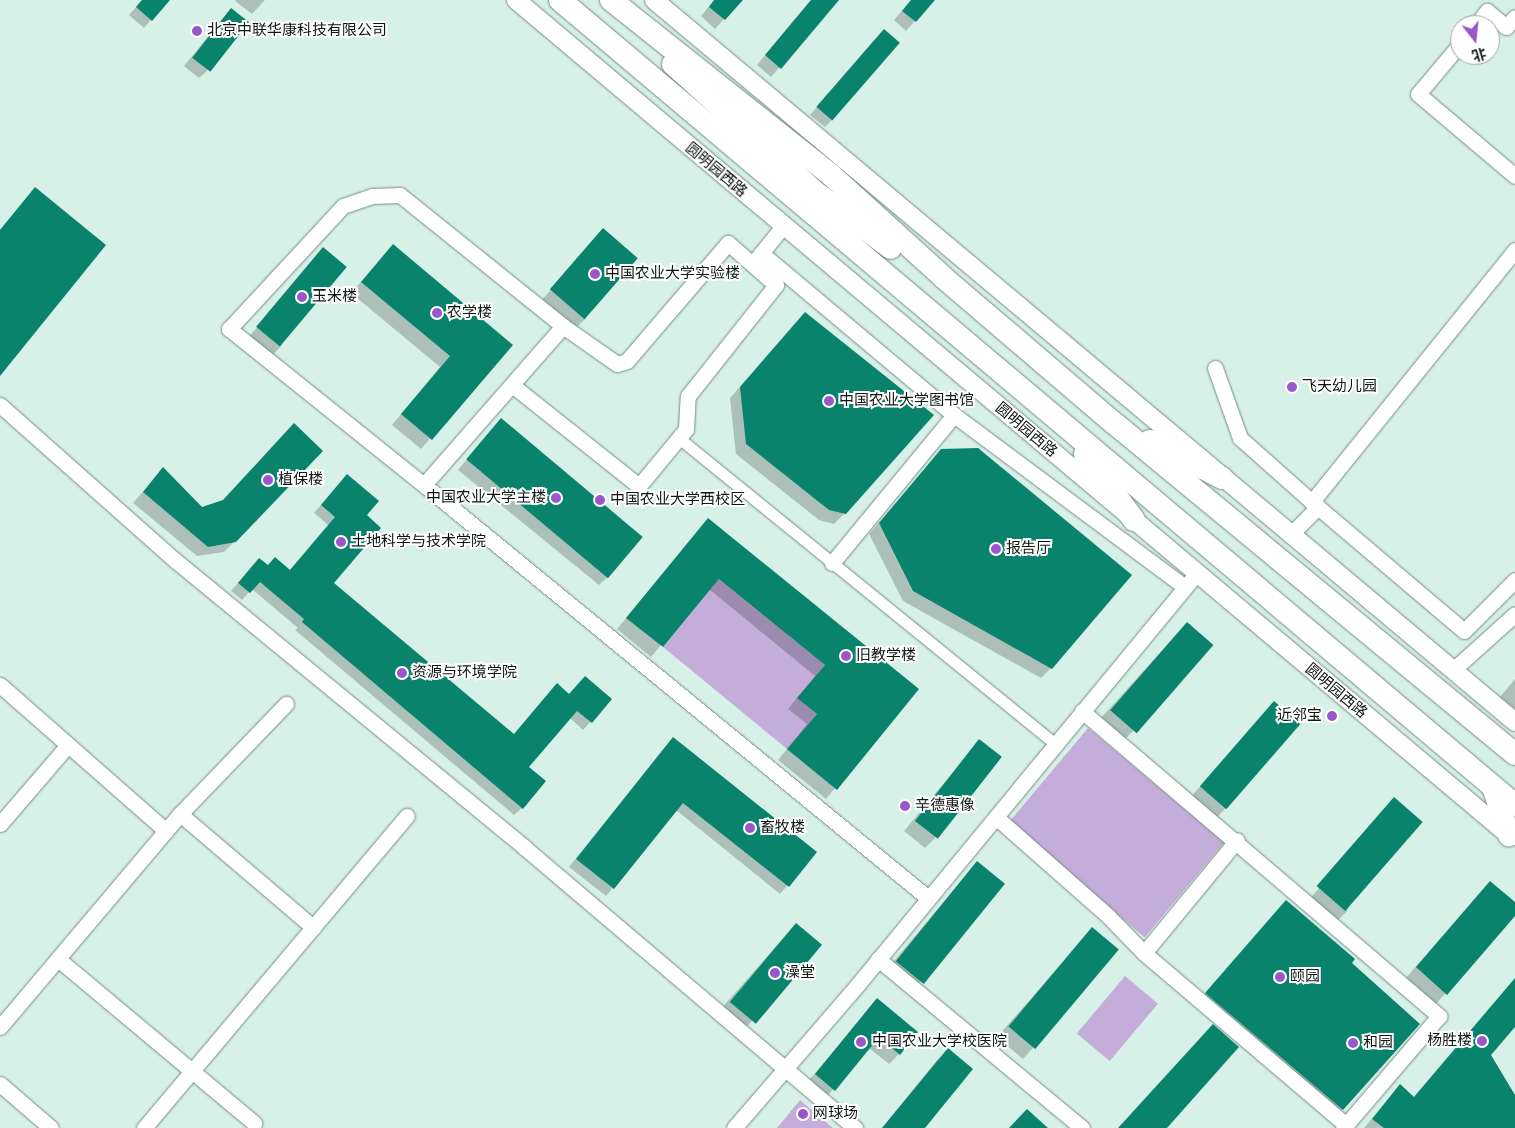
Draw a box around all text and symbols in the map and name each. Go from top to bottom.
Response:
north arrow [1450,15,1500,65]
place label: 北京中联华康科技有限公司 [207,22,387,40]
marker: 北京中联华康科技有限公司 [191,25,203,37]
text: 北 [1470,44,1488,64]
street label: 圆明园西路 [681,139,751,201]
place label: 中国农业大学实验楼 [605,265,740,283]
marker: 中国农业大学实验楼 [589,268,601,280]
place label: 玉米楼 [312,288,357,306]
marker: 玉米楼 [296,291,308,303]
place label: 农学楼 [447,304,492,322]
marker: 农学楼 [431,307,443,319]
place label: 飞天幼儿园 [1302,378,1377,396]
marker: 飞天幼儿园 [1286,381,1298,393]
place label: 中国农业大学图书馆 [839,392,974,410]
marker: 中国农业大学图书馆 [823,395,835,407]
street label: 圆明园西路 [991,399,1061,461]
place label: 植保楼 [278,471,323,489]
marker: 植保楼 [262,474,274,486]
place label: 中国农业大学主楼 [426,489,546,507]
place label: 中国农业大学西校区 [610,491,745,509]
marker: 中国农业大学主楼 [550,492,562,504]
marker: 中国农业大学西校区 [594,494,606,506]
place label: 土地科学与技术学院 [351,533,486,551]
marker: 土地科学与技术学院 [335,536,347,548]
place label: 报告厅 [1006,540,1051,558]
marker: 报告厅 [990,543,1002,555]
place label: 旧教学楼 [856,647,916,665]
marker: 旧教学楼 [840,650,852,662]
street label: 圆明园西路 [1301,660,1371,722]
place label: 资源与环境学院 [412,664,517,682]
marker: 资源与环境学院 [396,667,408,679]
place label: 近邻宝 [1277,707,1322,725]
marker: 近邻宝 [1326,710,1338,722]
place label: 辛德惠像 [915,797,975,815]
marker: 辛德惠像 [899,800,911,812]
place label: 畜牧楼 [760,819,805,837]
marker: 畜牧楼 [744,822,756,834]
place label: 澡堂 [785,964,815,982]
marker: 澡堂 [769,967,781,979]
place label: 颐园 [1290,968,1320,986]
marker: 颐园 [1274,971,1286,983]
place label: 杨胜楼 [1427,1032,1472,1050]
place label: 中国农业大学校医院 [872,1033,1007,1051]
place label: 和园 [1363,1034,1393,1052]
marker: 中国农业大学校医院 [854,1035,868,1049]
marker: 杨胜楼 [1476,1035,1488,1047]
marker: 和园 [1347,1037,1359,1049]
place label: 网球场 [813,1105,858,1123]
marker: 网球场 [797,1108,809,1120]

